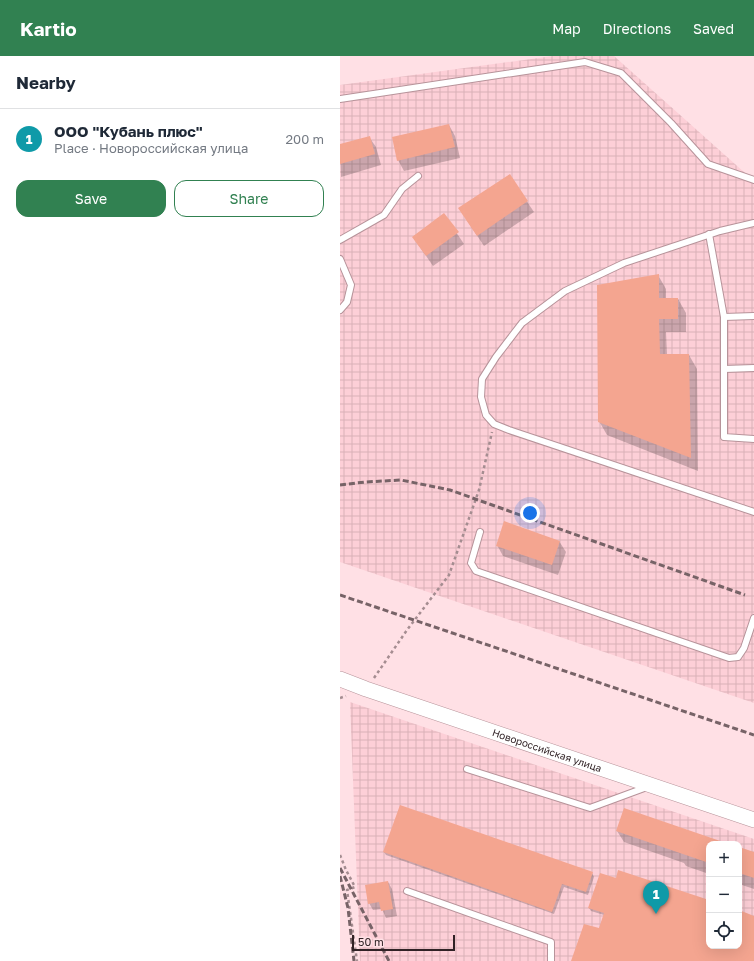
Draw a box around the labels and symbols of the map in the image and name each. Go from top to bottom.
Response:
your location [520,503,540,523]
street label: Новороссийская улица [491,726,603,774]
pin: 1 [643,881,669,914]
scale bar [352,933,455,952]

